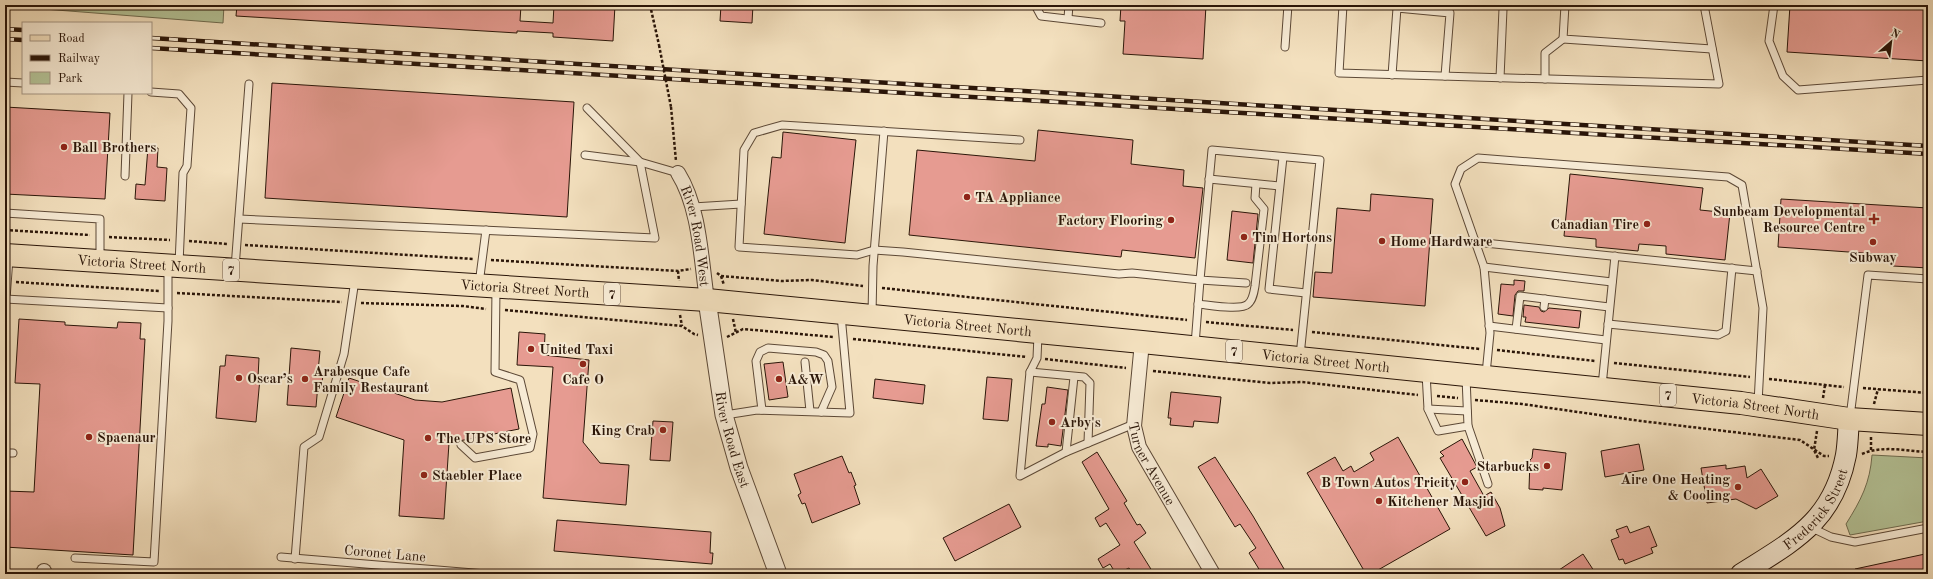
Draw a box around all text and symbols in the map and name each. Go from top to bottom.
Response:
legend [22,22,152,94]
north arrow [1871,22,1911,62]
text: N [1889,28,1902,42]
text: Road [58,33,85,45]
text: Railway [58,53,101,65]
text: Park [58,73,83,85]
place label: Ball Brothers [72,141,156,155]
marker: Ball Brothers [59,142,69,152]
street label: River Road West [678,184,711,287]
place label: TA Appliance [975,191,1061,205]
marker: TA Appliance [962,192,972,202]
place label: Sunbeam Developmental Resource Centre [1713,205,1865,235]
marker: Sunbeam Developmental Resource Centre [1868,213,1880,225]
place label: Factory Flooring [1057,214,1163,228]
marker: Factory Flooring [1166,215,1176,225]
place label: Canadian Tire [1550,218,1639,232]
marker: Canadian Tire [1642,219,1652,229]
place label: Tim Hortons [1252,231,1332,245]
marker: Tim Hortons [1239,232,1249,242]
place label: Home Hardware [1390,235,1493,249]
marker: Home Hardware [1377,236,1387,246]
marker: Subway [1868,237,1878,247]
place label: Subway [1849,251,1897,265]
street label: Victoria Street North [77,254,207,276]
road number: 7 [223,259,239,281]
street label: Victoria Street North [460,278,590,300]
road number: 7 [604,283,620,305]
street label: Victoria Street North [902,313,1033,339]
road number: 7 [1226,340,1242,362]
place label: United Taxi [539,343,613,357]
marker: United Taxi [526,344,536,354]
street label: Victoria Street North [1260,348,1391,375]
marker: Cafe O [578,359,588,369]
place label: Arabesque Cafe Family Restaurant [313,365,429,395]
place label: Oscar’s [247,372,293,386]
marker: Oscar’s [234,373,244,383]
place label: Cafe O [562,373,604,387]
place label: A&W [787,373,824,387]
marker: Arabesque Cafe Family Restaurant [300,374,310,384]
marker: A&W [774,374,784,384]
road number: 7 [1660,384,1676,406]
street label: River Road East [713,390,752,490]
street label: Victoria Street North [1690,392,1821,423]
place label: Arby's [1060,416,1101,430]
marker: Arby's [1047,417,1057,427]
street label: Turner Avenue [1125,421,1177,508]
place label: King Crab [591,424,655,438]
marker: King Crab [658,425,668,435]
place label: Spaenaur [97,431,156,445]
marker: Spaenaur [84,432,94,442]
place label: The UPS Store [436,432,531,446]
marker: The UPS Store [423,433,433,443]
place label: Starbucks [1477,460,1539,474]
marker: Starbucks [1542,461,1552,471]
street label: Frederick Street [1781,467,1850,553]
place label: Staebler Place [432,469,522,483]
marker: Staebler Place [419,470,429,480]
place label: Aire One Heating & Cooling [1620,473,1730,503]
place label: B Town Autos Tricity [1321,476,1457,490]
marker: B Town Autos Tricity [1460,477,1470,487]
marker: Aire One Heating & Cooling [1733,482,1743,492]
place label: Kitchener Masjid [1387,495,1495,509]
marker: Kitchener Masjid [1374,496,1384,506]
street label: Coronet Lane [343,543,426,565]

